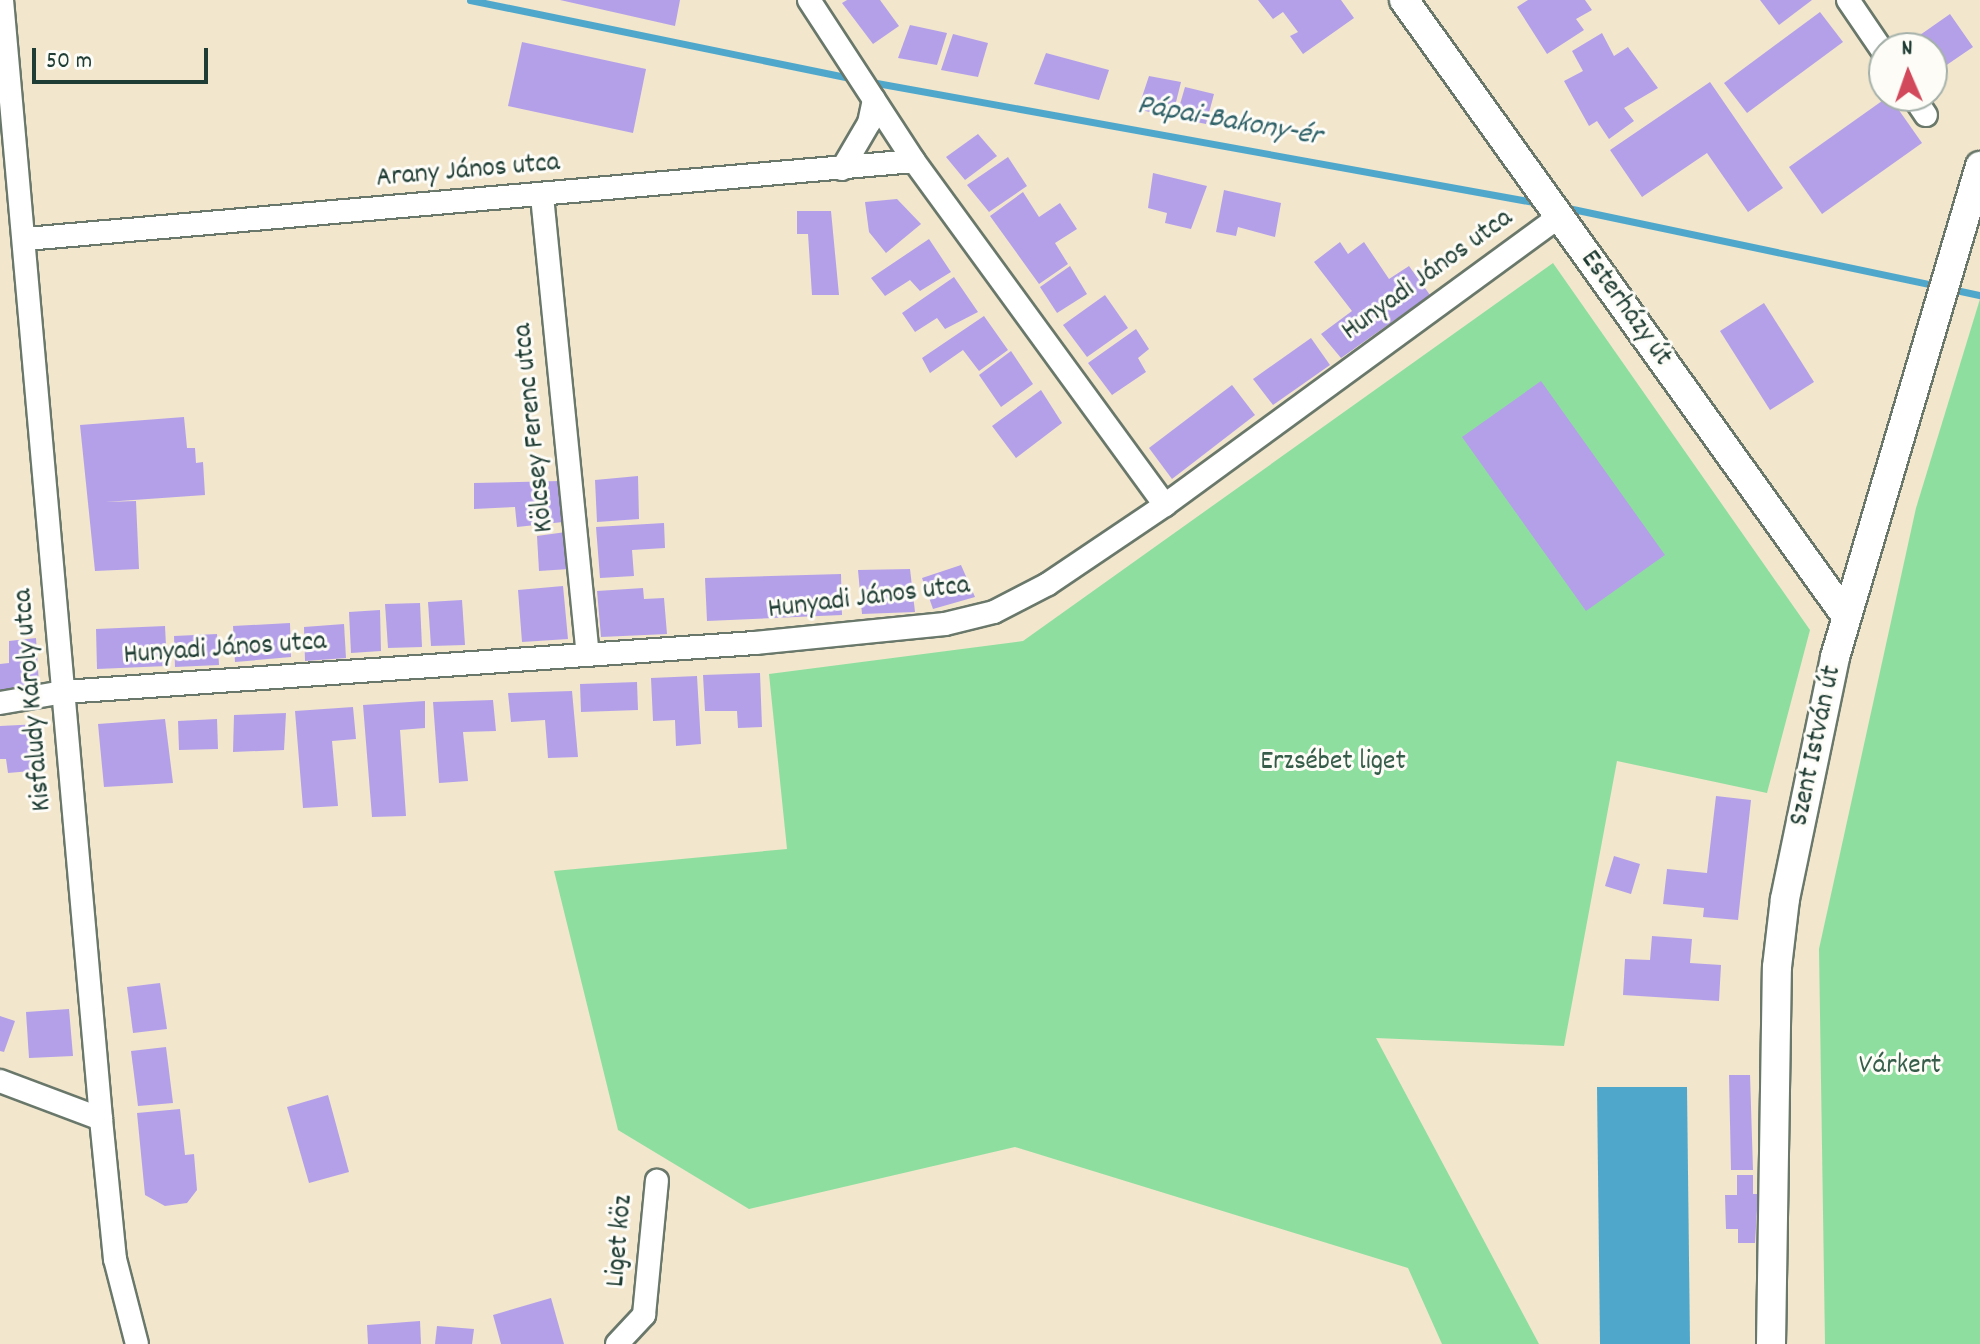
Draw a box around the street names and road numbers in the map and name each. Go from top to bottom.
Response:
street label: Arany János utca [375,147,561,197]
street label: Hunyadi János utca [1336,203,1520,349]
street label: Esterházy út [1572,244,1678,374]
street label: Kölcsey Ferenc utca [507,322,563,534]
street label: Hunyadi János utca [766,570,972,628]
street label: Kisfaludy Károly utca [8,587,60,813]
street label: Hunyadi János utca [123,626,327,674]
street label: Szent István út [1784,663,1850,829]
street label: Liget köz [600,1193,642,1289]

